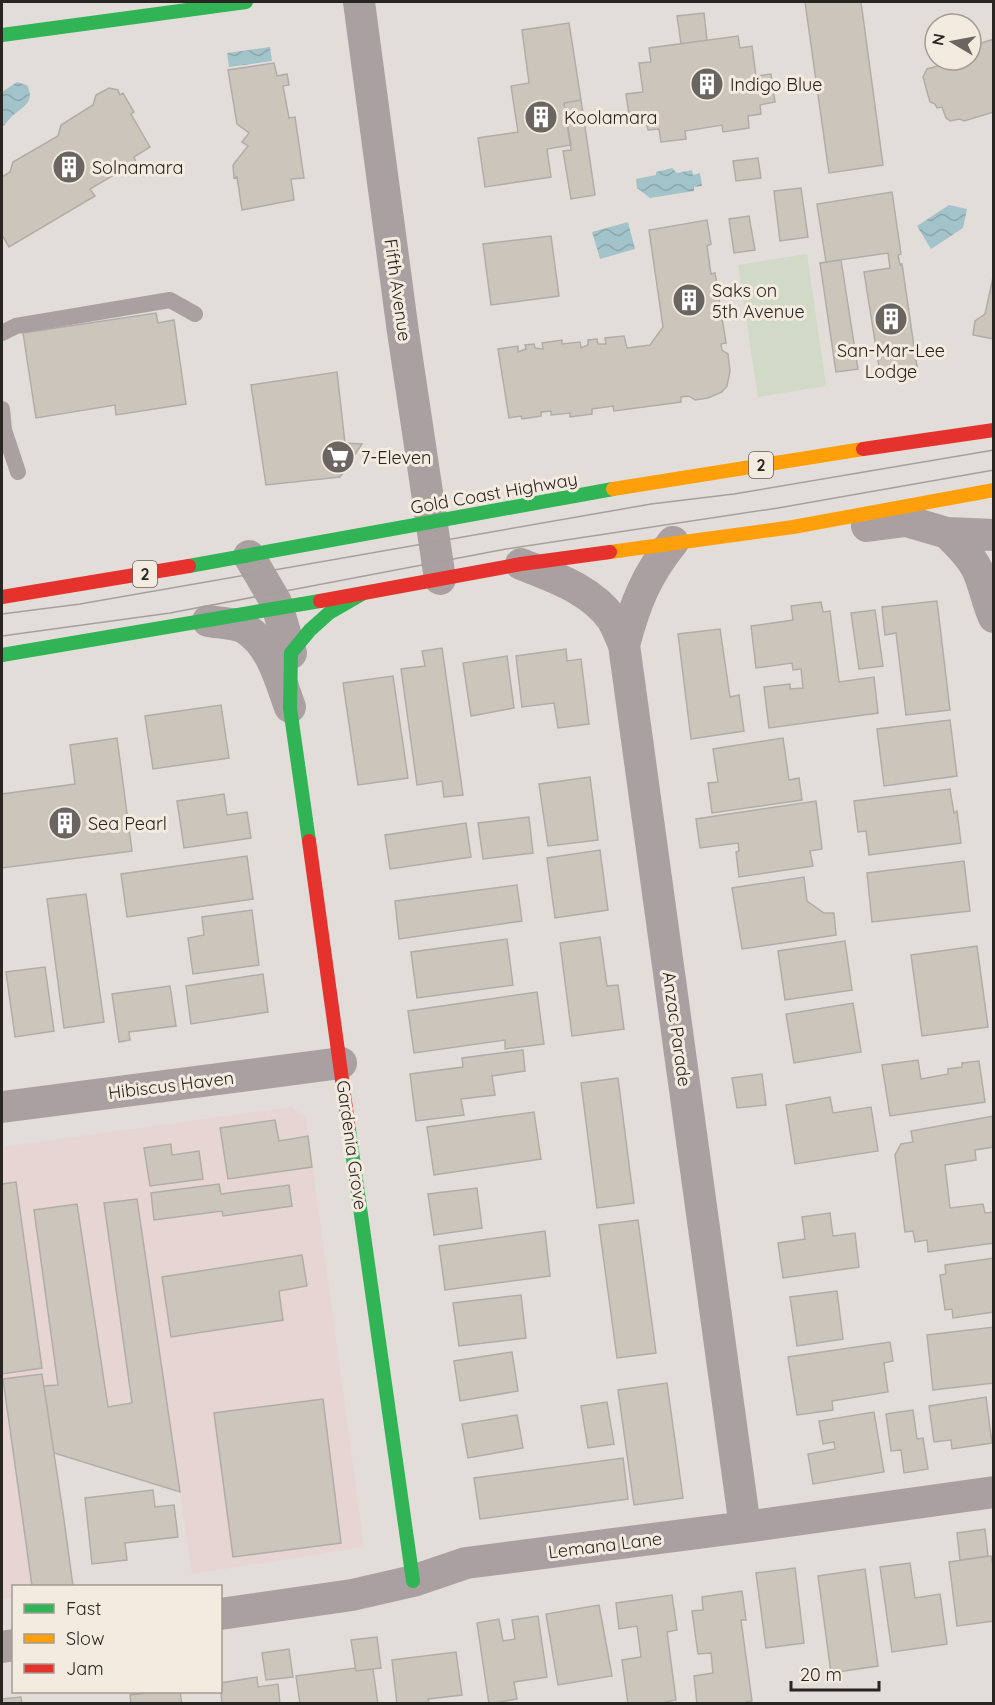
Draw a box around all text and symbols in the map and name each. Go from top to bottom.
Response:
north arrow [923,12,983,72]
text: N [927,32,949,47]
building icon: Indigo Blue [689,66,725,102]
place label: Indigo Blue [730,73,822,96]
building icon: Koolamara [523,99,559,135]
place label: Koolamara [564,106,658,129]
building icon: Solnamara [51,149,87,185]
place label: Solnamara [92,156,183,179]
street label: Fifth Avenue [379,237,417,343]
place label: Saks on 5th Avenue [712,279,805,323]
building icon: Saks on 5th Avenue [671,282,707,318]
building icon: San-Mar-Lee Lodge [873,301,909,337]
place label: San-Mar-Lee Lodge [837,339,945,383]
supermarket icon: 7-Eleven [320,439,356,475]
place label: 7-Eleven [361,446,432,469]
road number: 2 [749,452,773,478]
street label: Gold Coast Highway [409,467,579,519]
road number: 2 [133,561,157,587]
building icon: Sea Pearl [47,805,83,841]
place label: Sea Pearl [88,812,167,835]
street label: Anzac Parade [658,970,696,1088]
street label: Hibiscus Haven [107,1066,235,1104]
street label: Gardenia Grove [332,1079,372,1211]
street label: Lemana Lane [547,1527,663,1563]
legend [12,1585,222,1693]
text: Fast [66,1597,101,1620]
text: Slow [66,1627,104,1650]
scale bar [791,1654,880,1692]
text: Jam [66,1657,104,1680]
text: 20 m [800,1663,842,1686]

